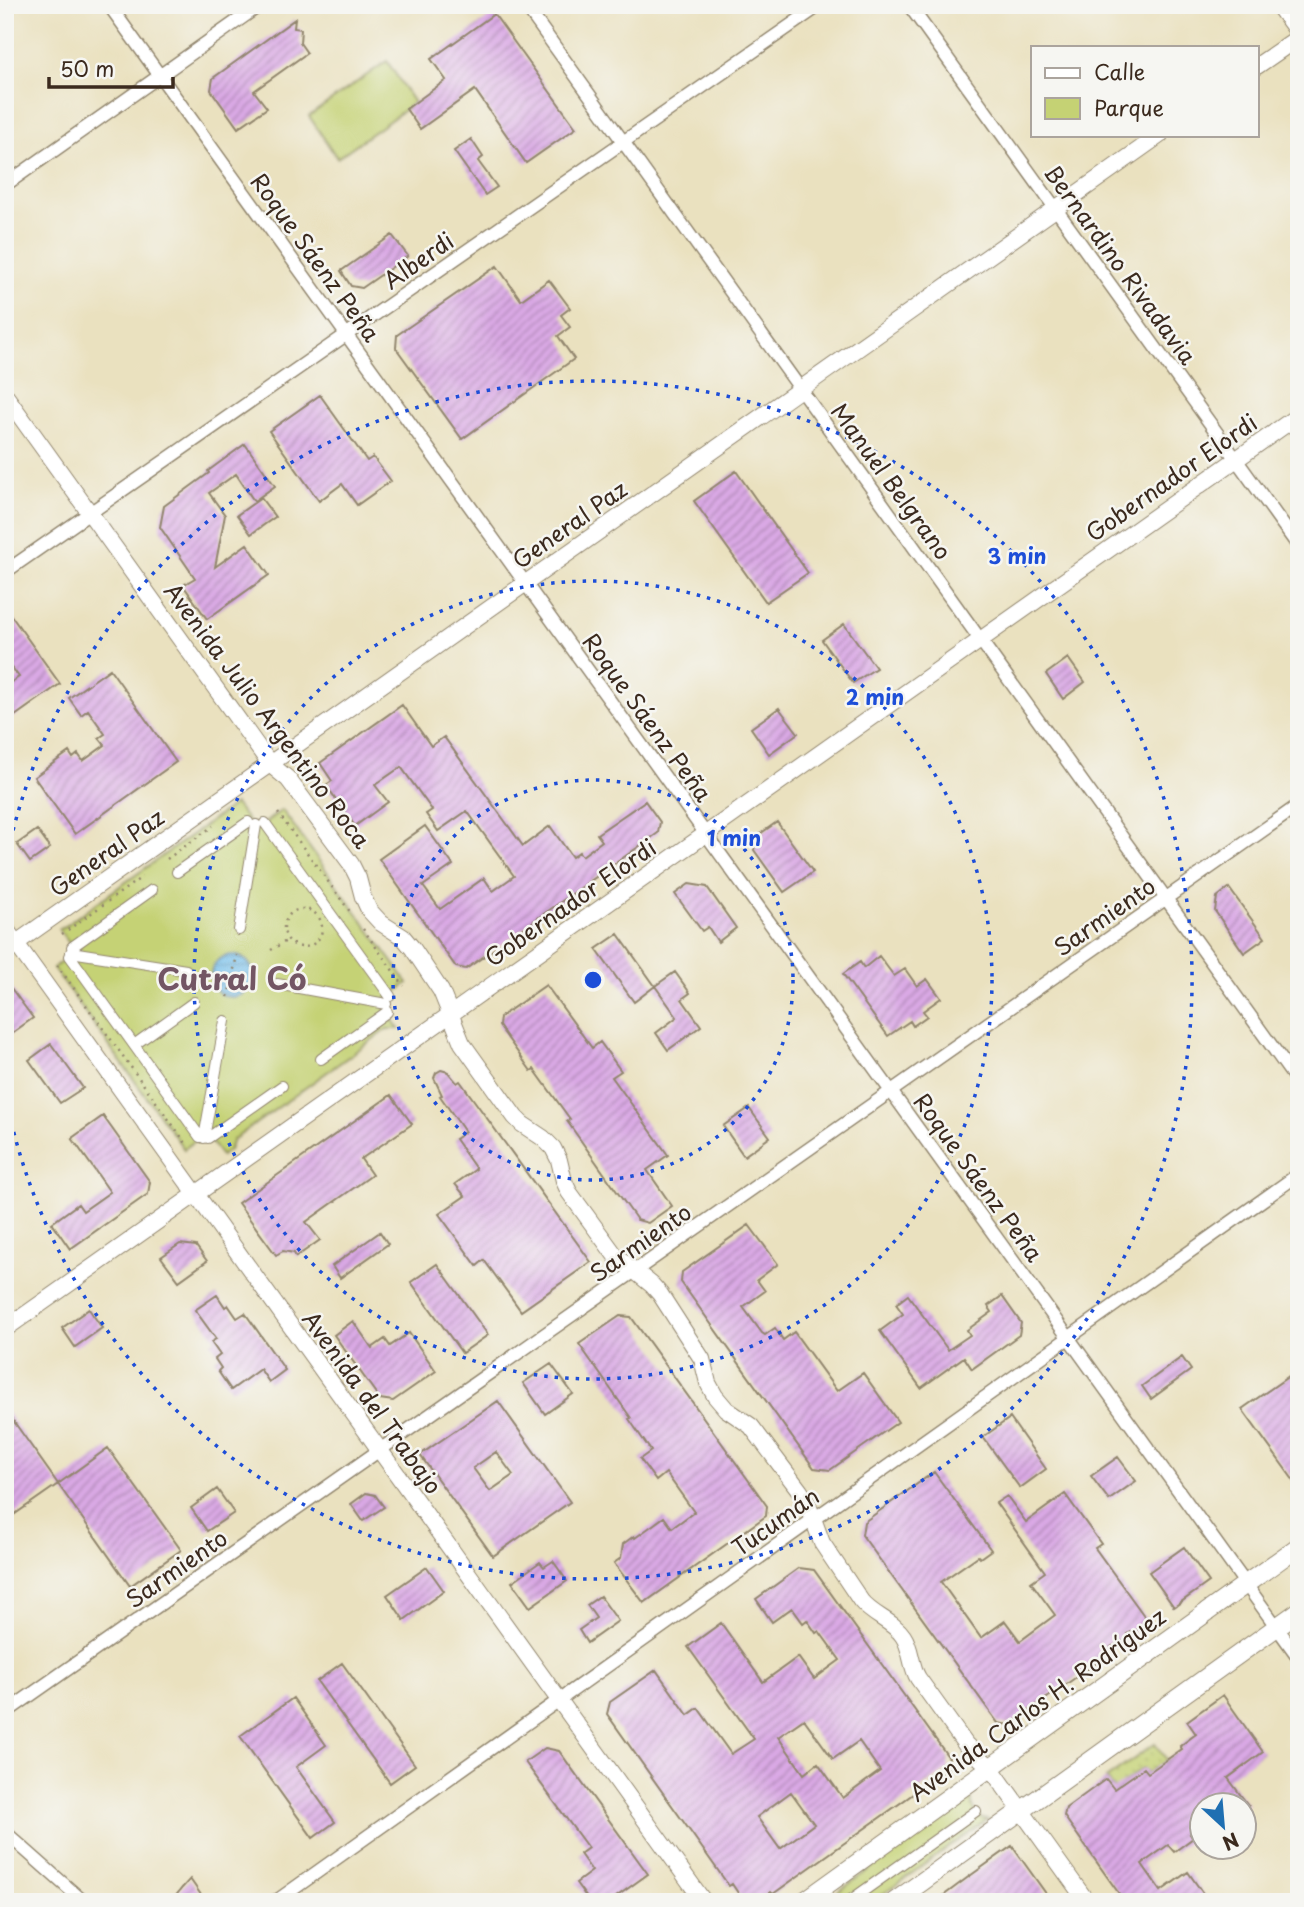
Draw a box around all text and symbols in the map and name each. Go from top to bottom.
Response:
scale bar [49,46,173,90]
legend [1031,46,1258,136]
text: 50 m [60,52,114,84]
text: Calle [1094,55,1145,87]
text: Parque [1094,91,1164,123]
street label: Bernardino Rivadavia [1036,157,1206,372]
street label: Roque Sáenz Peña [243,165,390,349]
street label: Alberdi [375,223,461,297]
street label: Manuel Belgrano [823,395,961,567]
street label: Gobernador Elordi [1078,405,1264,549]
street label: General Paz [504,471,634,577]
text: 3 min [987,539,1047,571]
street label: Avenida Julio Argentino Roca [156,575,380,855]
street label: Roque Sáenz Peña [575,625,722,809]
text: 2 min [846,680,904,712]
street label: General Paz [41,799,171,905]
text: 1 min [707,821,761,853]
street label: Gobernador Elordi [477,830,663,974]
street label: Sarmiento [1046,868,1162,964]
district label: Cutral Có [157,955,307,1000]
centre of rings [581,968,605,992]
street label: Roque Sáenz Peña [906,1085,1053,1269]
street label: Sarmiento [582,1194,698,1290]
street label: Avenida del Trabajo [295,1303,451,1501]
street label: Tucumán [724,1478,826,1564]
street label: Sarmiento [118,1520,234,1616]
street label: Avenida Carlos H. Rodríguez [901,1599,1173,1809]
north arrow [1188,1792,1258,1862]
text: N [1218,1826,1244,1858]

